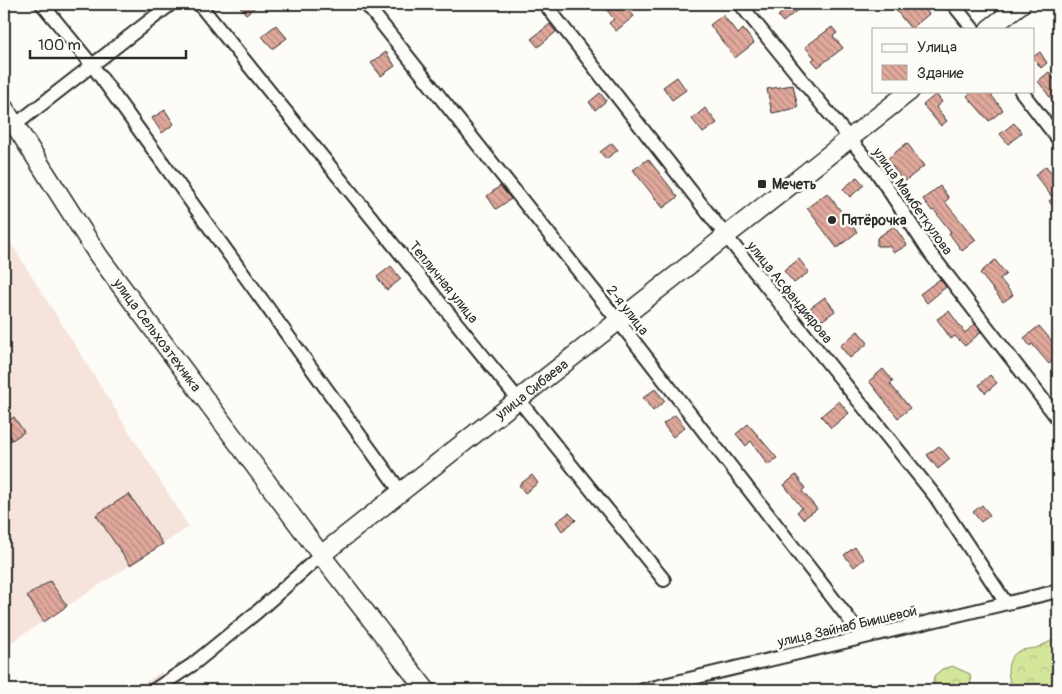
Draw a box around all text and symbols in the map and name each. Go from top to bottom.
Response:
scale bar [30,28,186,60]
legend [872,28,1034,92]
text: 100 m [38,36,81,55]
text: Улица [917,38,957,57]
text: Здание [917,64,964,83]
street label: улица Мамбеткулова [869,144,956,258]
place label: Мечеть [772,176,816,193]
marker: Мечеть [756,178,768,190]
place label: Пятёрочка [842,212,907,229]
marker: Пятёрочка [826,214,838,226]
street label: улица Асфандиярова [743,237,836,347]
street label: Тепличная улица [405,238,482,327]
street label: улица Сельхозтехника [109,275,205,395]
street label: 2-я улица [603,282,652,339]
street label: улица Сибаева [491,356,572,424]
street label: улица Зайнаб Биишевой [775,602,918,651]

